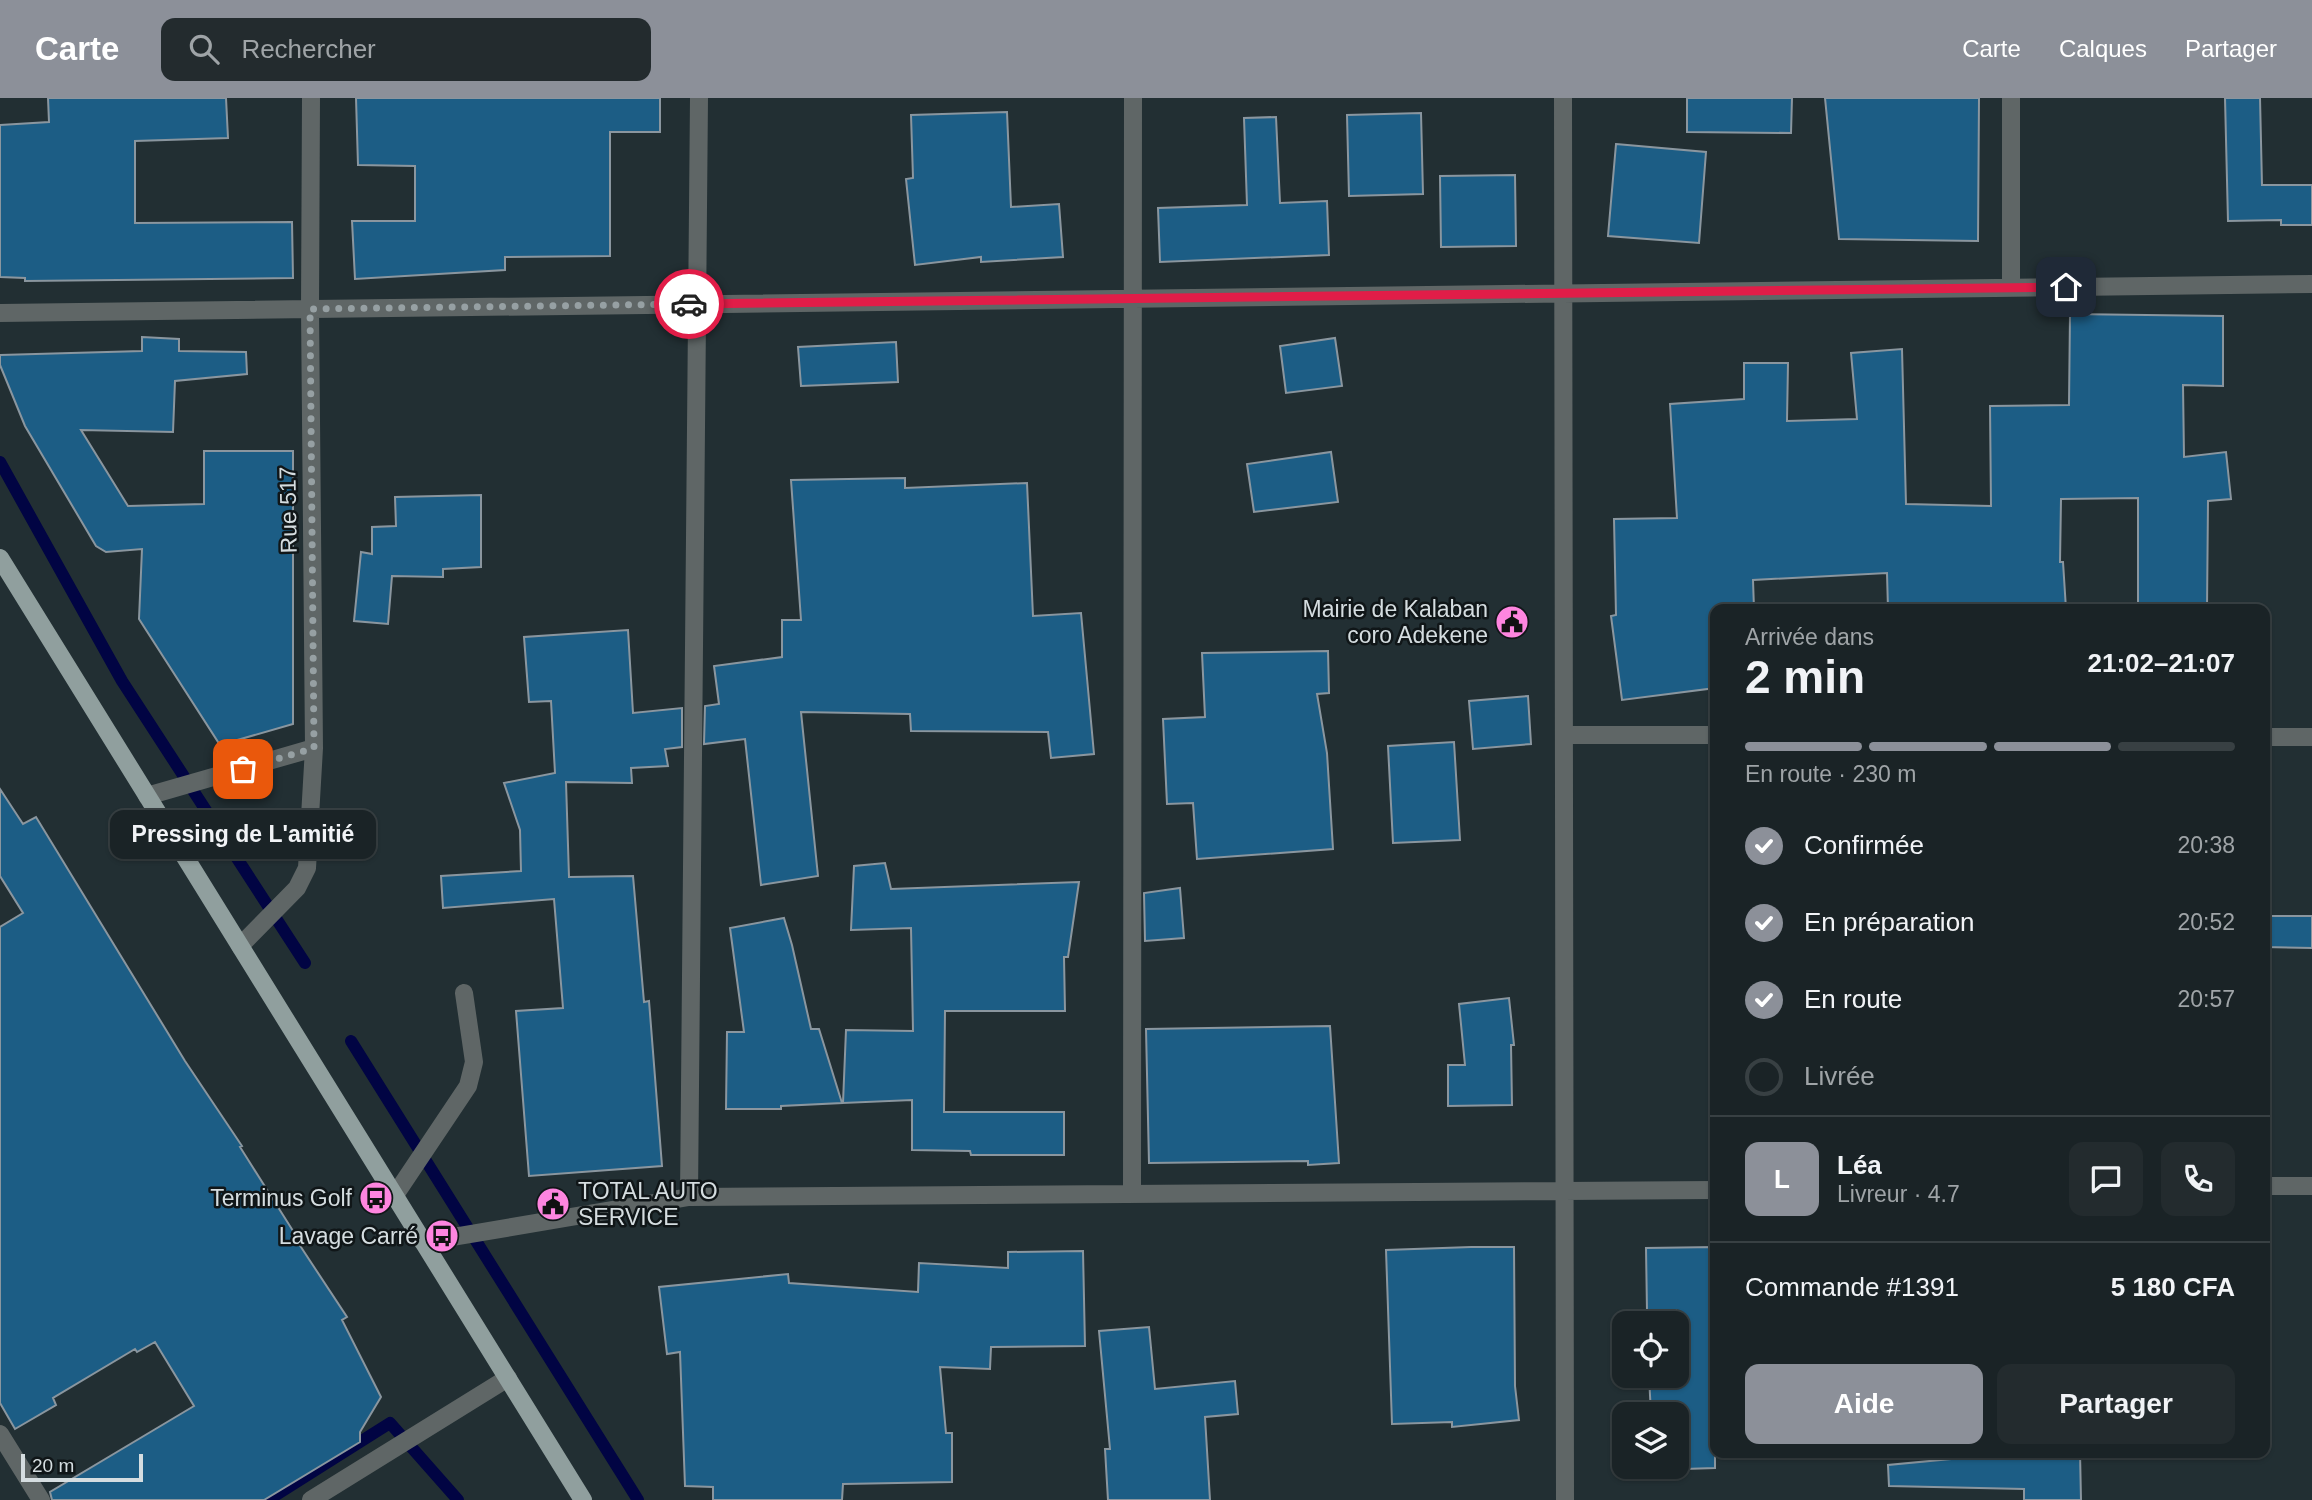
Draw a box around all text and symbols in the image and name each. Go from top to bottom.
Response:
search box [161,18,651,81]
text: Carte [35,30,119,67]
icon: search [185,30,223,68]
text: Rechercher [241,34,376,64]
text: Carte [1962,35,2021,62]
text: Calques [2059,35,2147,62]
text: Partager [2185,35,2277,62]
pin [2036,257,2096,317]
icon: home [2047,268,2085,306]
courier [654,269,724,339]
icon: car [670,285,708,323]
street label: Rue 517 [274,466,302,554]
place label: Mairie de Kalaban coro Adekene [1303,596,1488,648]
public building icon: Mairie de Kalaban coro Adekene [1493,603,1531,641]
text: Arrivée dans [1745,624,1874,650]
text: 21:02–21:07 [2088,648,2235,678]
text: 2 min [1745,651,1865,703]
pin [213,739,273,799]
icon: bag [224,750,262,788]
text: En route · 230 m [1745,761,1916,787]
callout: Pressing de L'amitié [110,811,376,860]
text: Pressing de L'amitié [132,821,354,847]
icon: check [1745,827,1783,865]
text: Confirmée [1804,830,1924,860]
text: 20:38 [2177,832,2235,858]
icon: check [1745,904,1783,942]
text: En préparation [1804,907,1975,937]
text: 20:52 [2177,909,2235,935]
icon: check [1745,981,1783,1019]
text: En route [1804,984,1902,1014]
text: 20:57 [2177,986,2235,1012]
text: Livrée [1804,1061,1875,1091]
button: chat [2069,1142,2143,1216]
button: phone [2161,1142,2235,1216]
text: Léa [1837,1150,1882,1180]
text: L [1774,1164,1790,1194]
place label: TOTAL AUTO SERVICE [578,1178,718,1230]
bus stop icon: Terminus Golf [357,1179,395,1217]
text: Livreur · 4.7 [1837,1181,1960,1207]
place label: Terminus Golf [210,1185,353,1211]
public building icon: TOTAL AUTO SERVICE [534,1185,572,1223]
bus stop icon: Lavage Carré [423,1217,461,1255]
place label: Lavage Carré [279,1223,418,1249]
text: Commande #1391 [1745,1272,1959,1302]
text: 5 180 CFA [2111,1272,2235,1302]
map controls [1612,1311,1689,1479]
button: locate [1612,1311,1689,1388]
button: Aide [1745,1364,1983,1444]
button: Partager [1997,1364,2235,1444]
button: layers [1612,1402,1689,1479]
scale bar [21,1451,144,1483]
text: 20 m [32,1455,74,1476]

